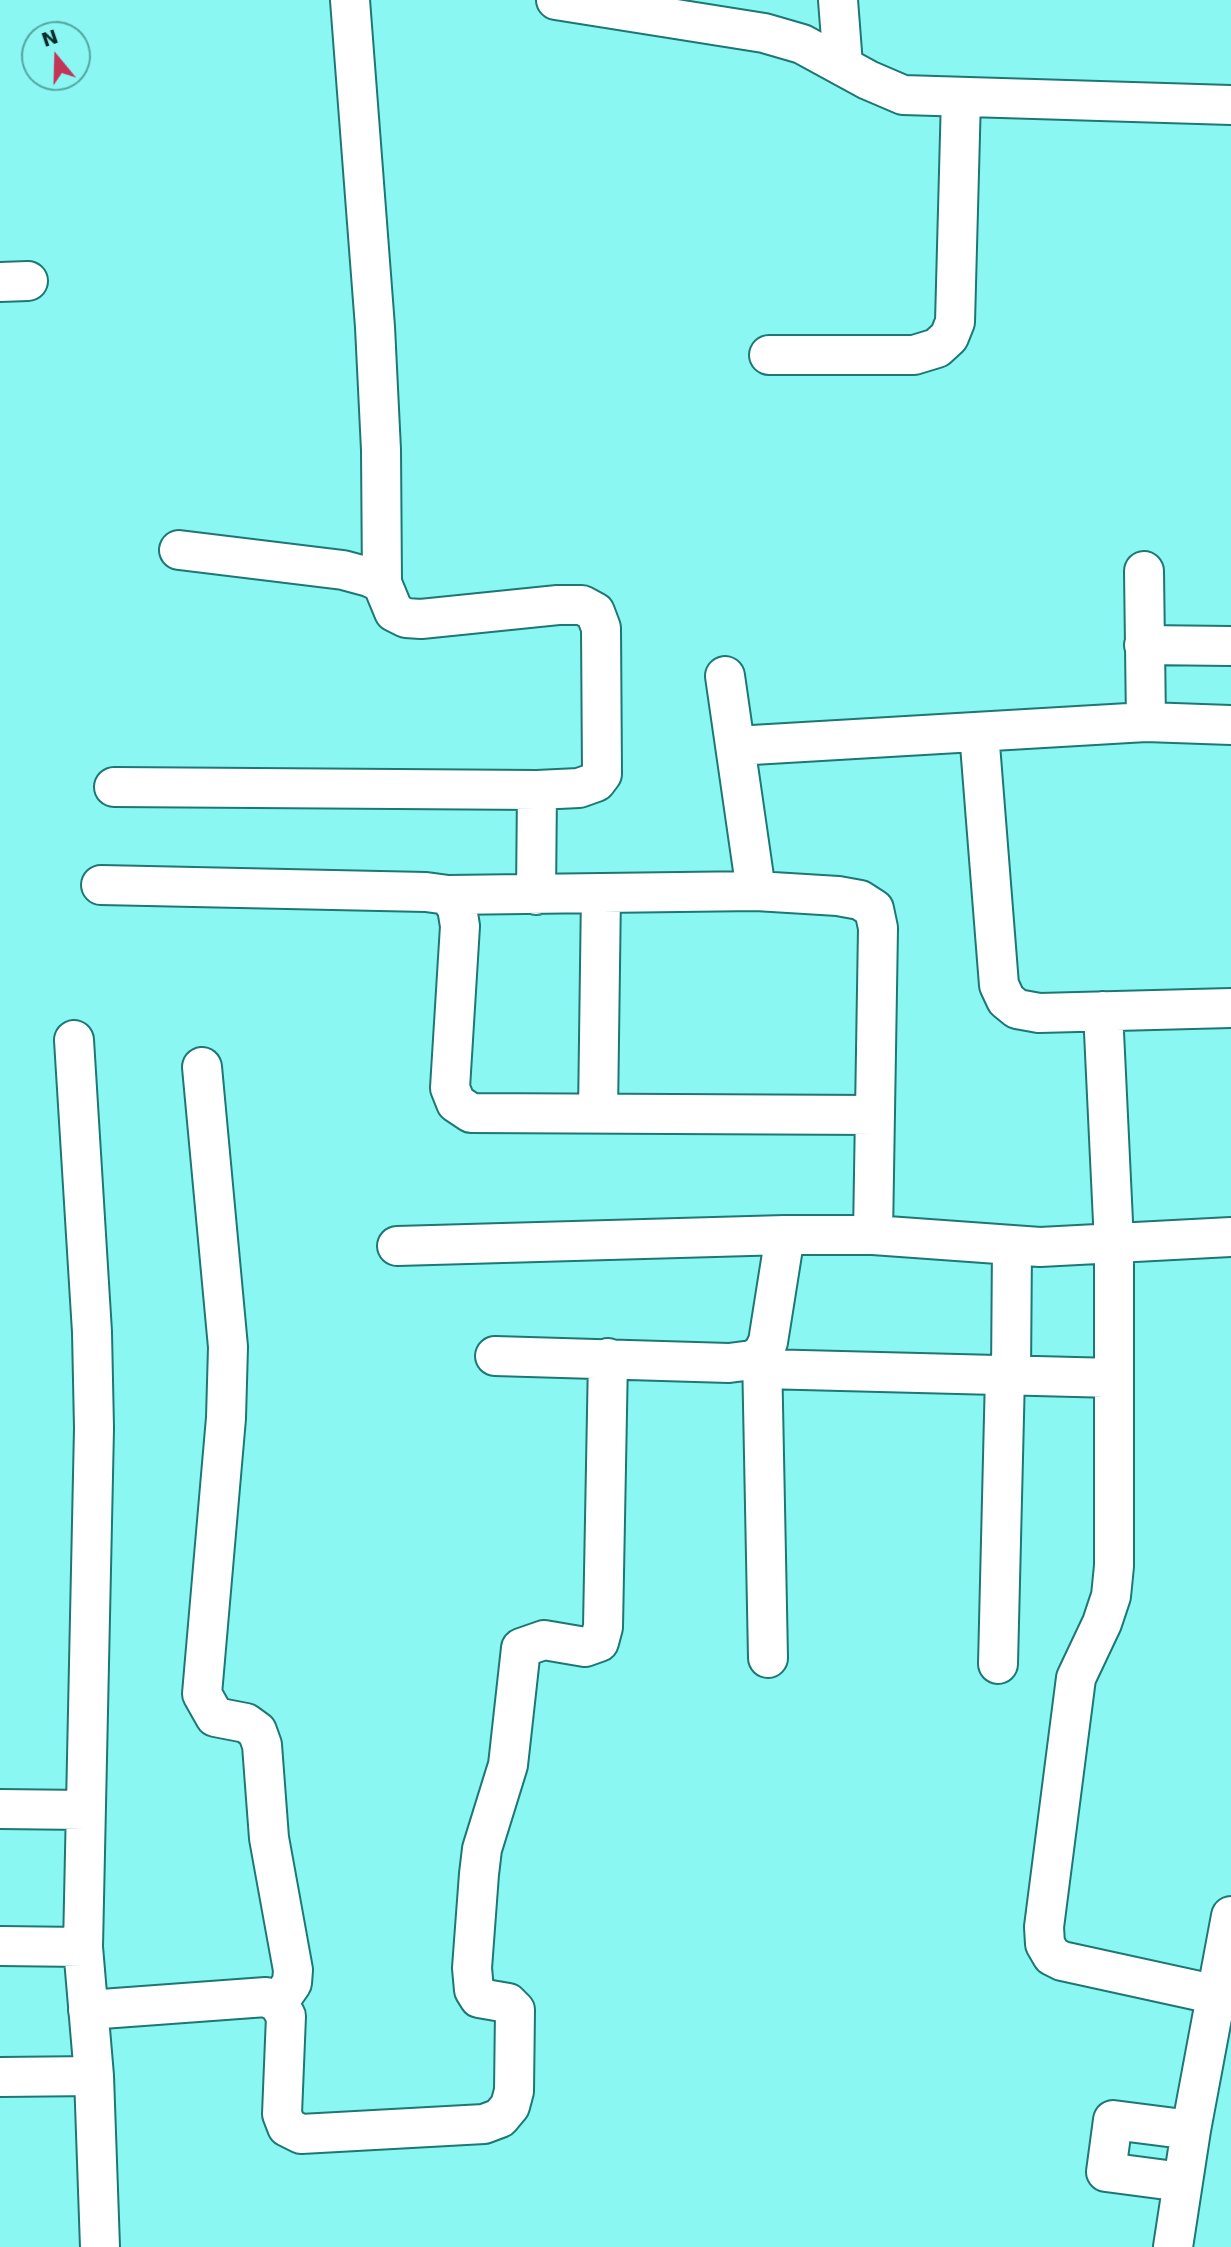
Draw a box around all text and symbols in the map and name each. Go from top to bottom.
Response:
north arrow [21,21,91,91]
text: N [39,25,61,51]

